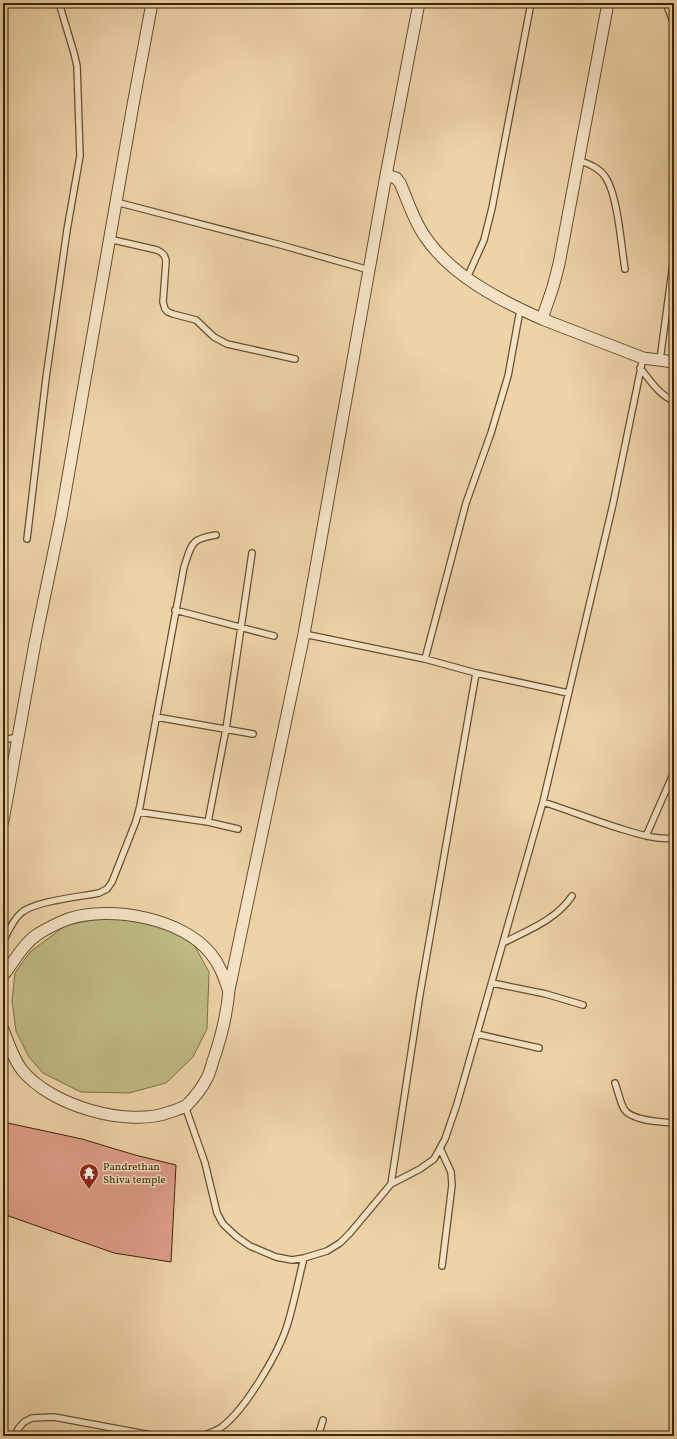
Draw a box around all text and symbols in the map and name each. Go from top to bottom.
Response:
place label: Pandrethan Shiva temple [103,1160,166,1188]
temple icon: Pandrethan Shiva temple [78,1162,100,1190]

